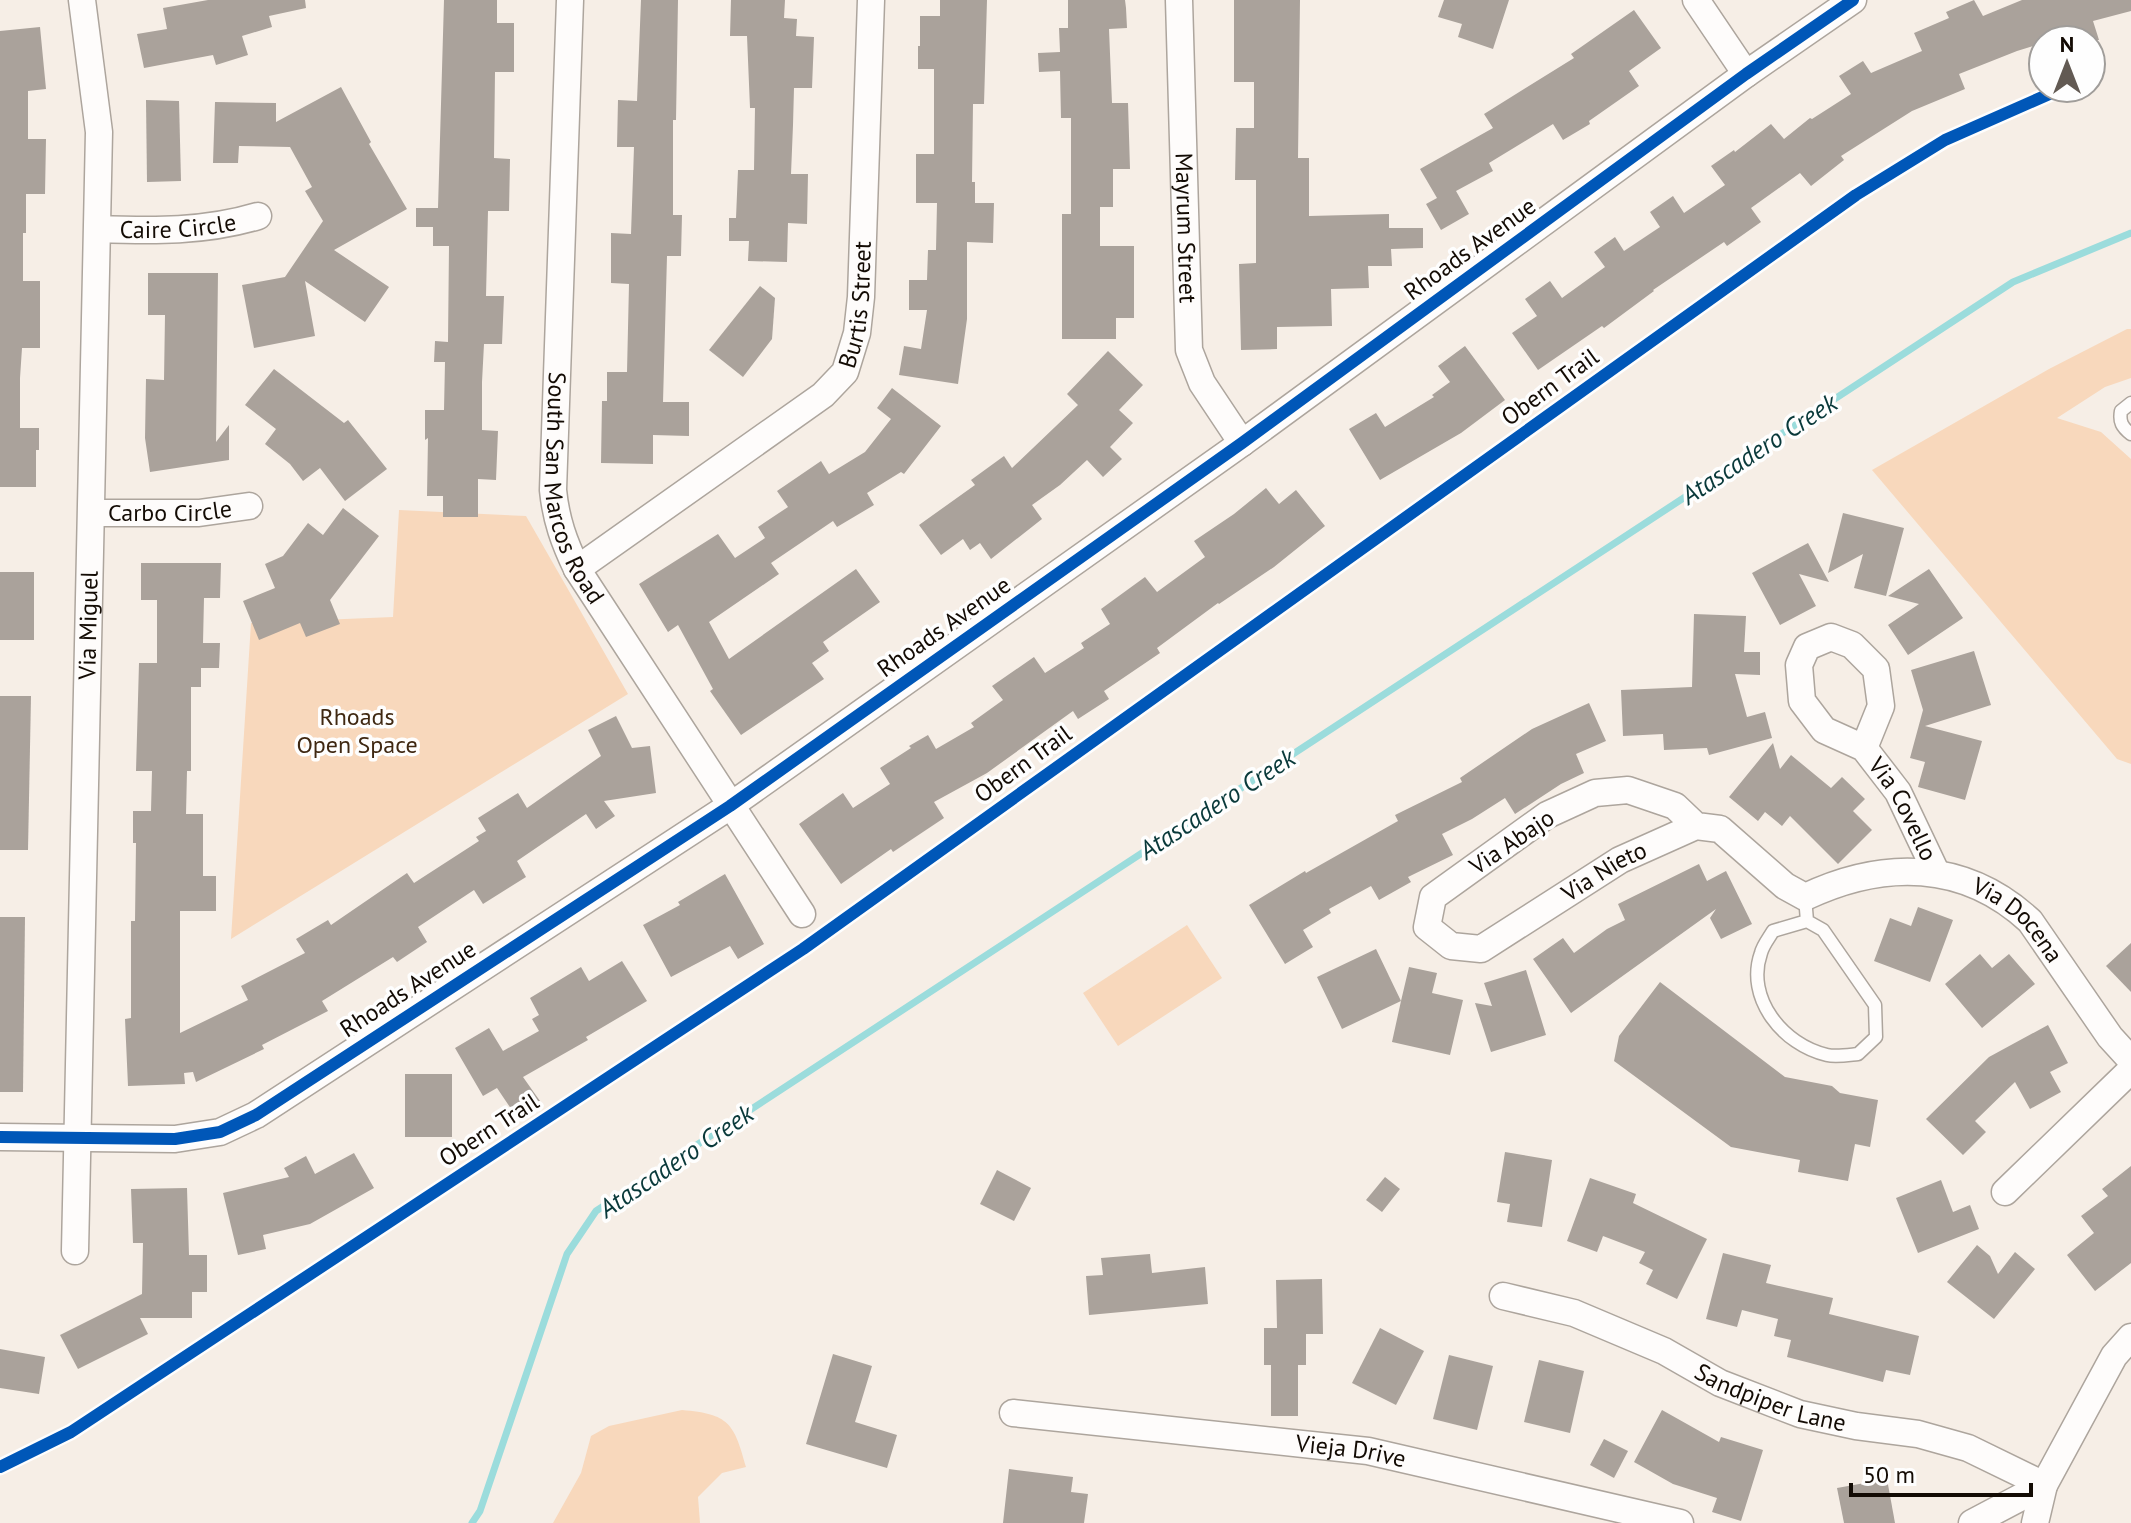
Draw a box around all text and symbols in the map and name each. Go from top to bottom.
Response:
north arrow [2027,24,2107,104]
text: N [2060,30,2074,58]
street label: Mayrum Street [1168,152,1204,304]
street label: Rhoads Avenue [1398,190,1542,307]
street label: Caire Circle [119,206,239,245]
street label: Burtis Street [831,241,878,372]
street label: Obern Trail [1495,341,1604,432]
street label: South San Marcos Road [537,371,612,610]
water label: Atascadero Creek [1674,385,1844,512]
street label: Carbo Circle [108,493,234,528]
street label: Rhoads Avenue [871,569,1016,684]
street label: Via Miguel [71,570,105,681]
park label: Rhoads Open Space [296,701,418,760]
street label: Obern Trail [968,718,1077,809]
water label: Atascadero Creek [1132,740,1302,867]
street label: Via Covello [1861,750,1944,866]
street label: Via Abajo [1463,802,1560,882]
street label: Via Nieto [1555,834,1651,909]
street label: Via Docena [1967,870,2070,969]
street label: Rhoads Avenue [334,933,482,1044]
street label: Obern Trail [433,1086,544,1173]
water label: Atascadero Creek [591,1096,760,1225]
street label: Sandpiper Lane [1689,1356,1849,1438]
street label: Vieja Drive [1293,1427,1409,1474]
scale bar [1851,1447,2031,1497]
text: 50 m [1863,1459,1915,1490]

